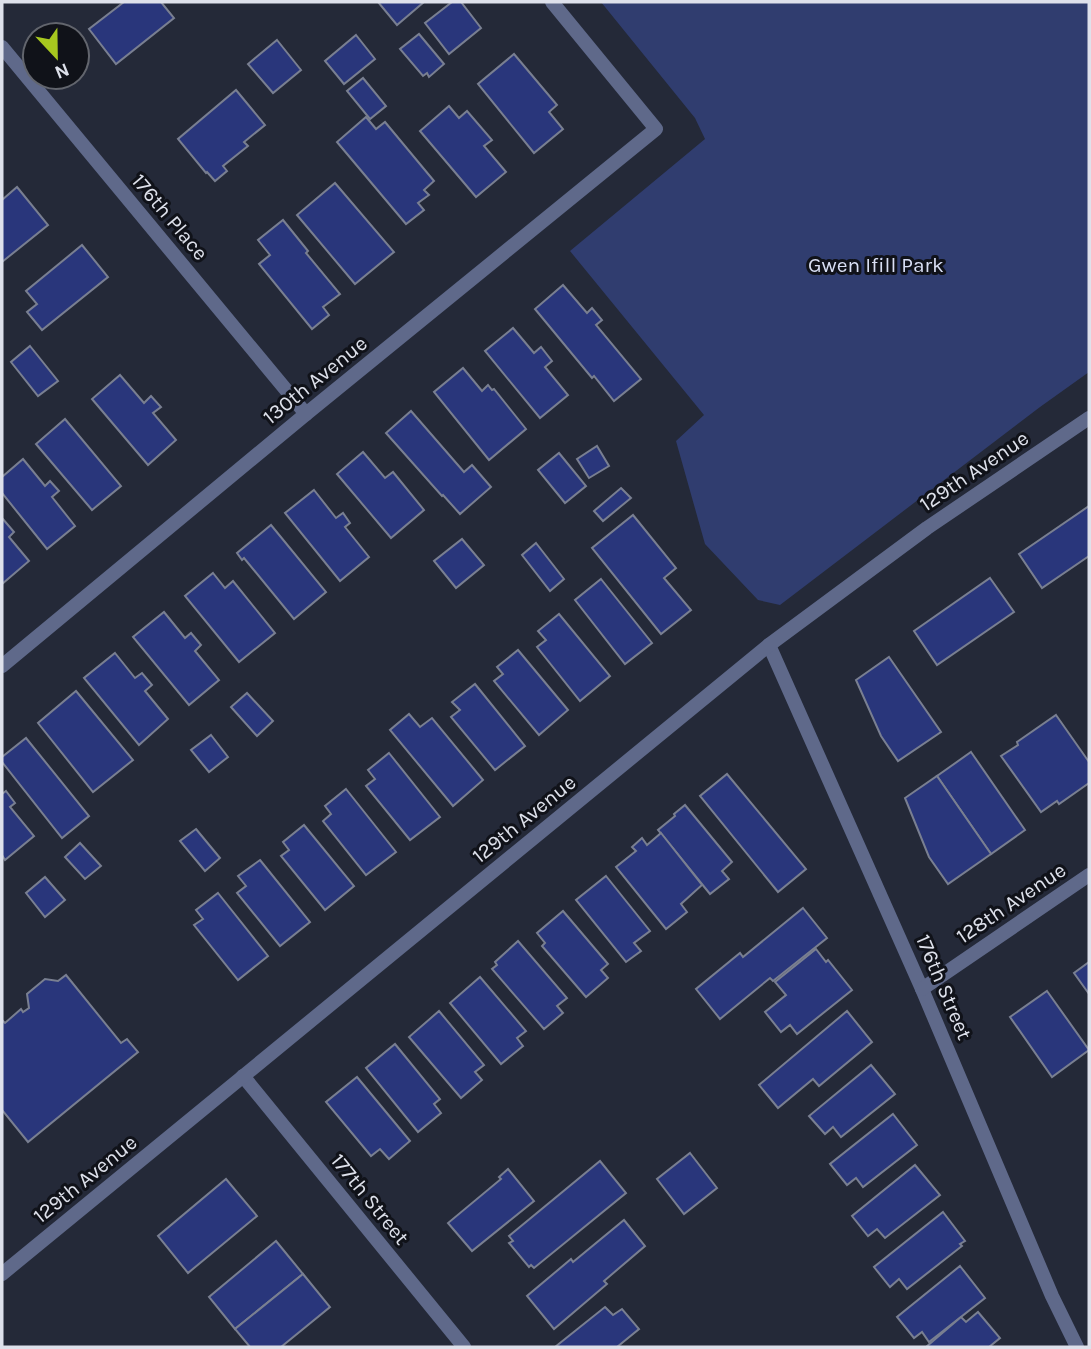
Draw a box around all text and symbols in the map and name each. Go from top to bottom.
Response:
north arrow [21,21,91,91]
text: N [52,58,72,84]
street label: 176th Place [127,169,213,265]
park label: Gwen Ifill Park [808,253,944,277]
street label: 130th Avenue [258,331,372,429]
street label: 129th Avenue [915,426,1033,516]
street label: 129th Avenue [468,770,580,868]
street label: 128th Avenue [952,858,1070,948]
street label: 176th Street [911,931,977,1043]
street label: 129th Avenue [29,1130,141,1228]
street label: 177th Street [326,1149,414,1249]

